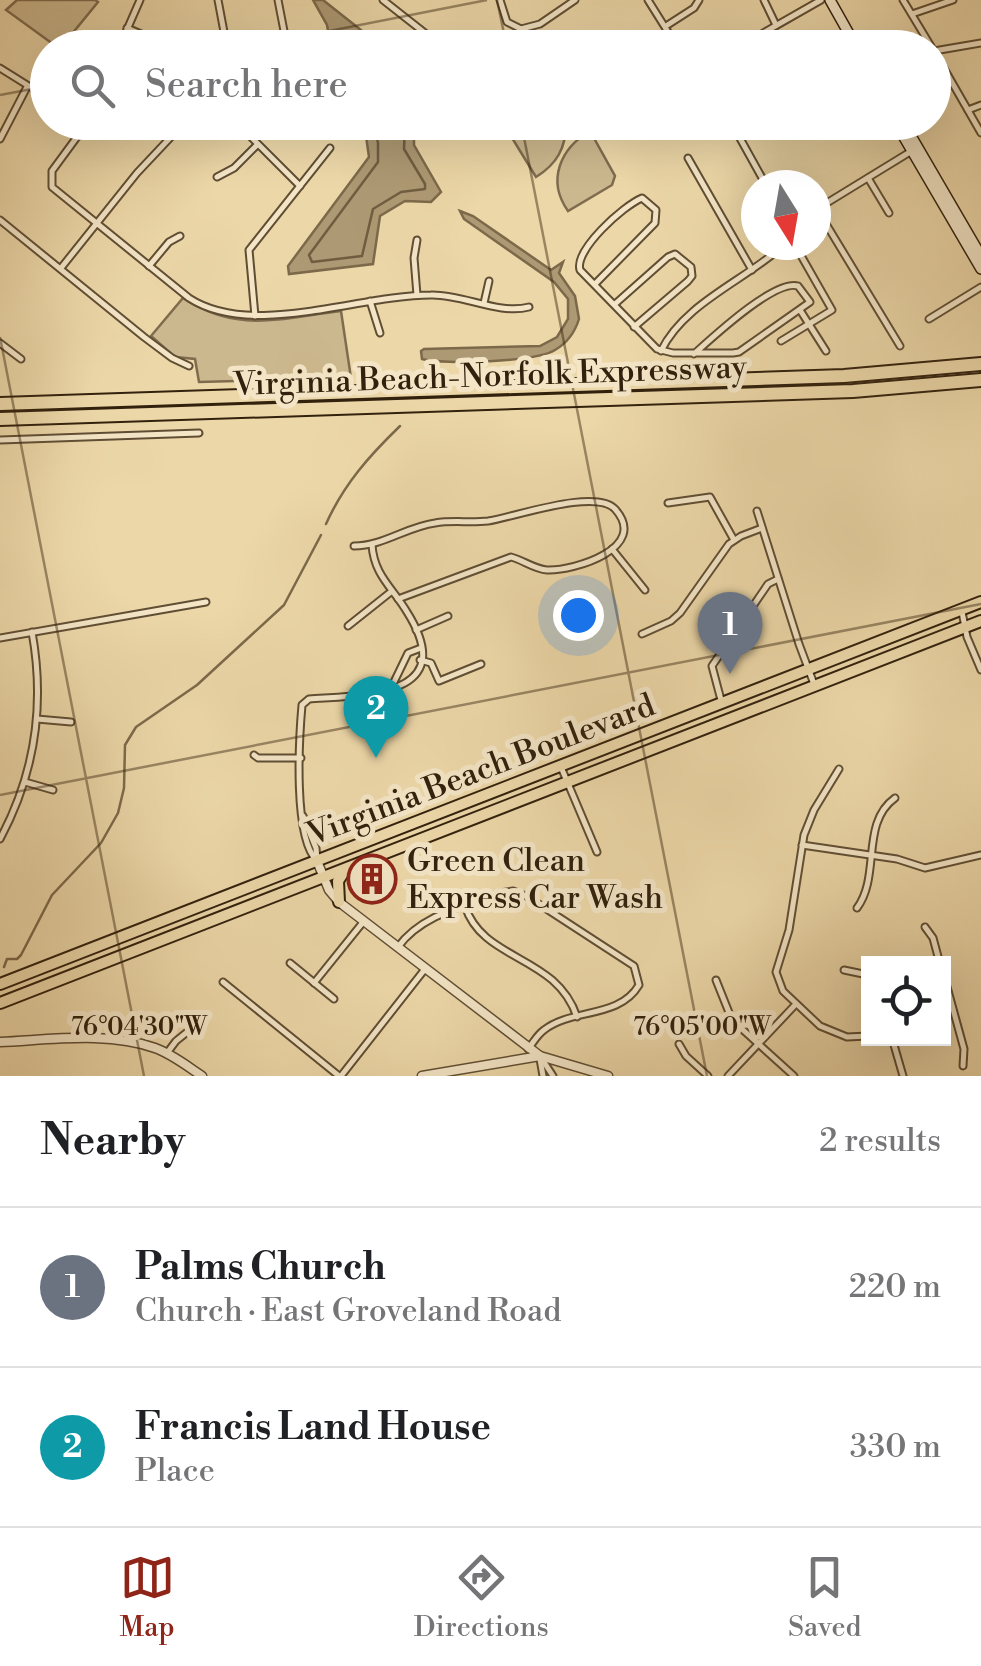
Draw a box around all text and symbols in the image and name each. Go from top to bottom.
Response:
search box [30,30,951,140]
icon: search [65,58,120,113]
text: Search here [145,62,348,109]
north arrow [741,170,831,260]
street label: Virginia Beach-Norfolk Expressway [232,347,748,405]
your location [553,590,604,641]
pin: 1 [698,592,762,674]
pin: 2 [344,676,408,758]
street label: Virginia Beach Boulevard [301,685,660,855]
place label: Green Clean Express Car Wash [407,841,663,918]
building icon: Green Clean Express Car Wash [346,853,398,905]
map controls [861,956,951,1046]
button: locate [861,956,951,1046]
text: 76°04'30"W [71,1012,208,1043]
text: 76°05'00"W [633,1012,772,1043]
text: Nearby [40,1115,185,1168]
text: 2 results [819,1121,941,1161]
text: Palms Church [135,1244,386,1291]
text: 1 [65,1267,80,1307]
text: 220 m [849,1267,941,1307]
text: Church · East Groveland Road [135,1291,561,1331]
text: Francis Land House [135,1404,491,1451]
text: 2 [62,1427,83,1467]
text: 330 m [850,1427,941,1467]
text: Place [135,1451,215,1491]
tab: Map [120,1550,175,1645]
tab: Directions [414,1550,549,1645]
tab: Saved [788,1550,861,1645]

